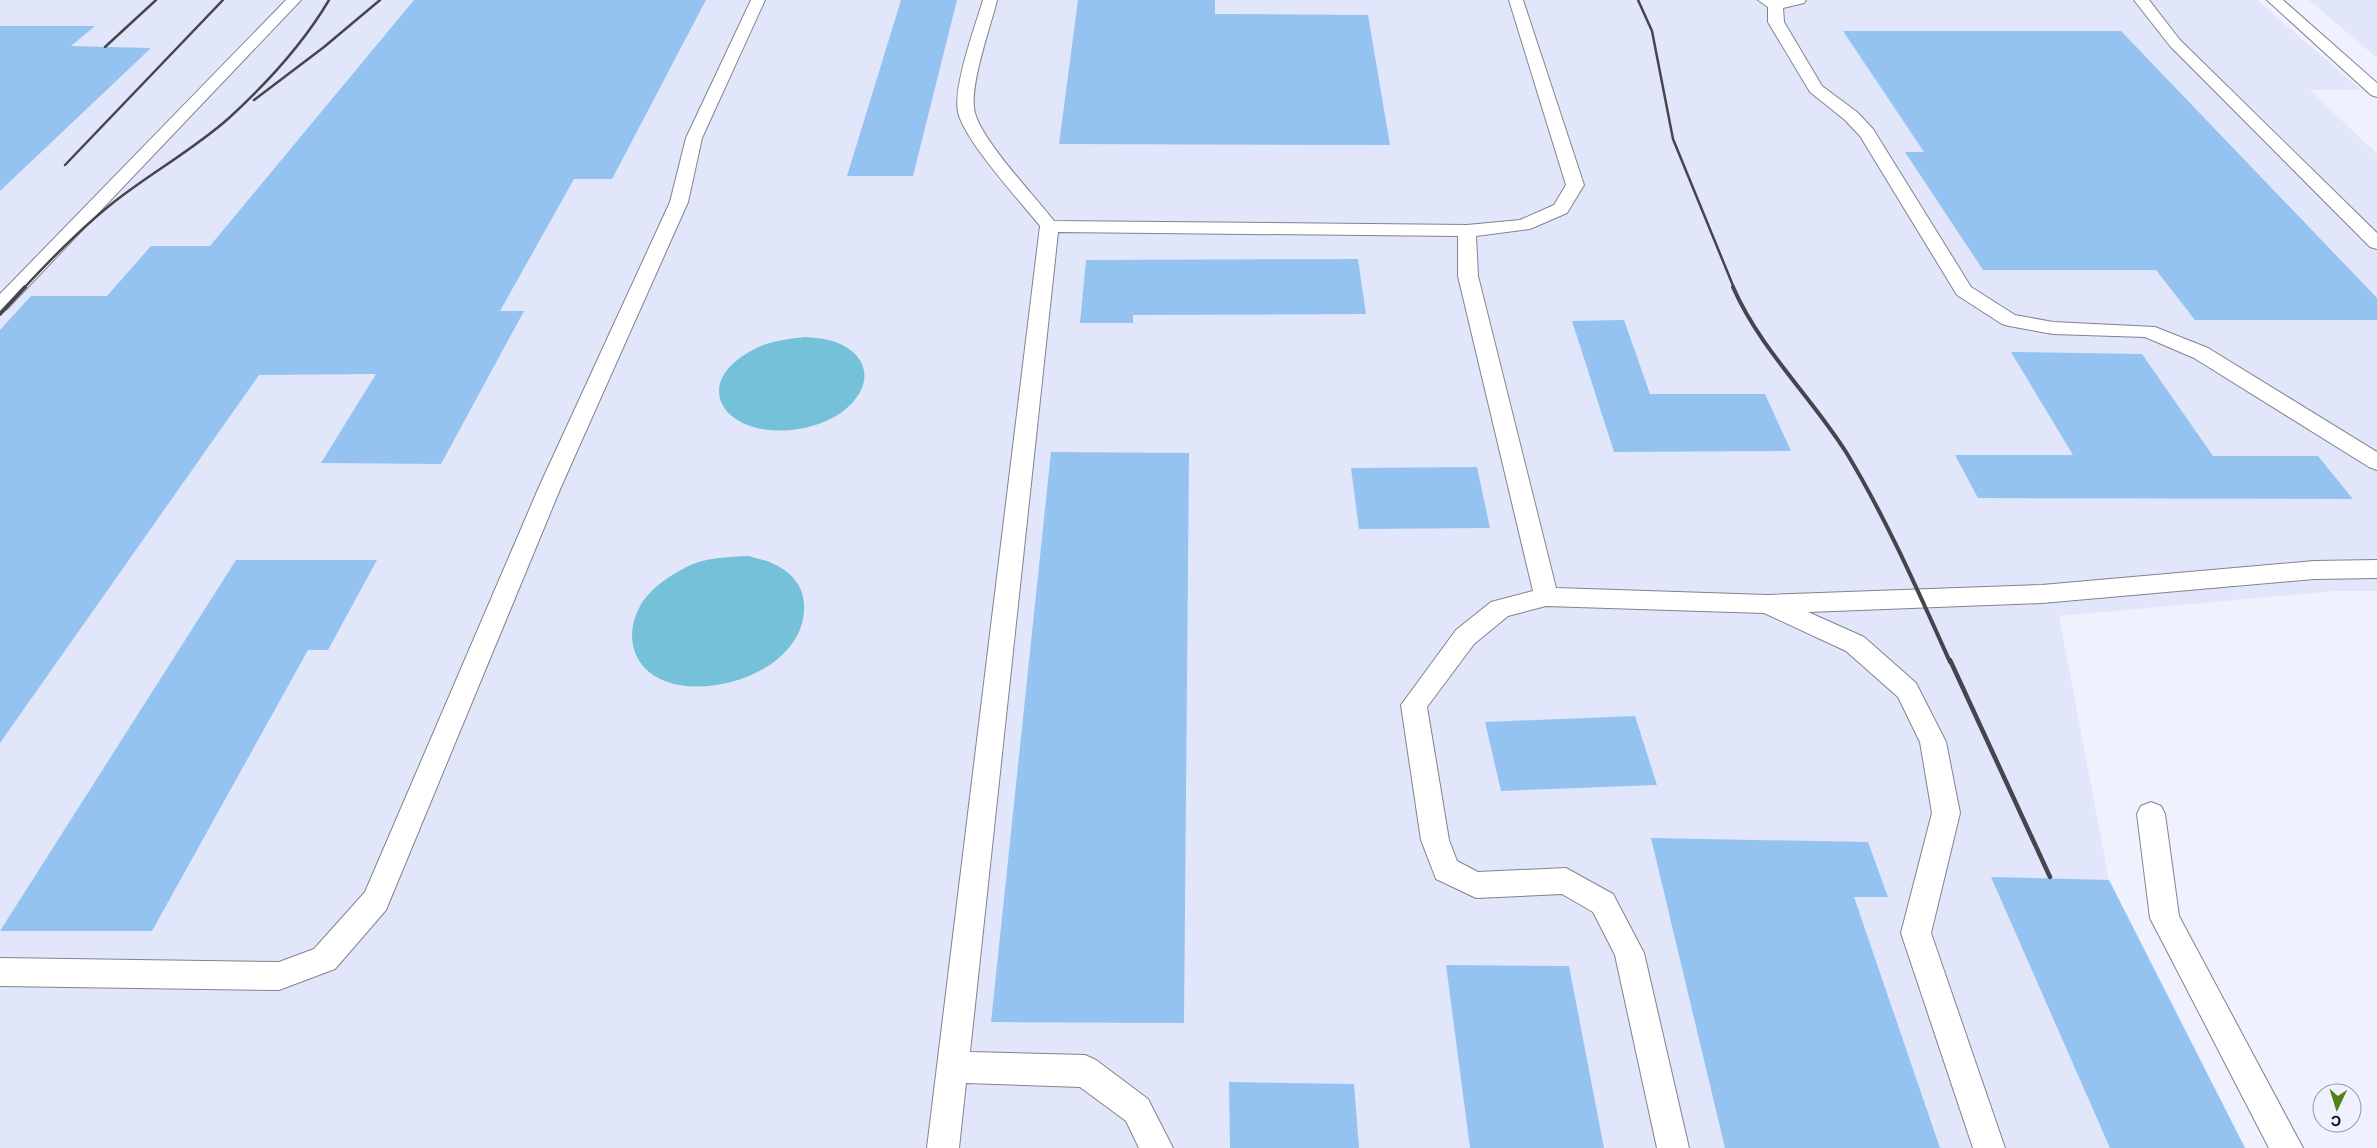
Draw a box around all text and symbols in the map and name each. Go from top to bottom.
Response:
north arrow [2312,1083,2362,1133]
text: С [2330,1113,2342,1130]

